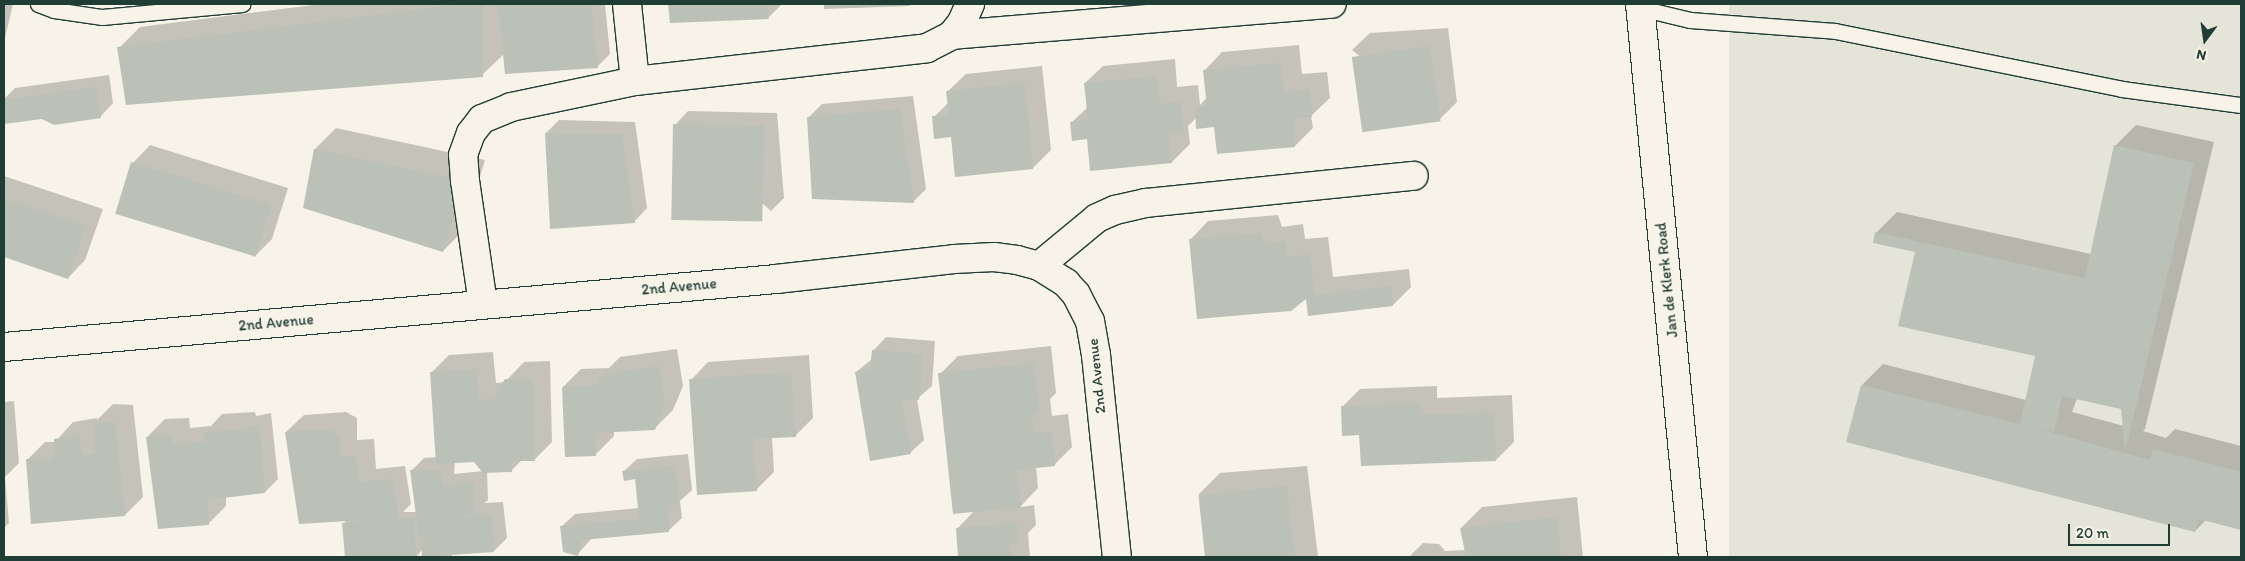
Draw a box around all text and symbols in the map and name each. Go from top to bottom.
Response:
north arrow [2180,15,2230,65]
text: N [2195,46,2208,64]
street label: Jan de Klerk Road [1652,222,1682,338]
street label: 2nd Avenue [641,275,717,299]
street label: 2nd Avenue [238,311,314,335]
street label: 2nd Avenue [1084,338,1110,414]
scale bar [2070,514,2172,546]
text: 20 m [2076,524,2109,542]

